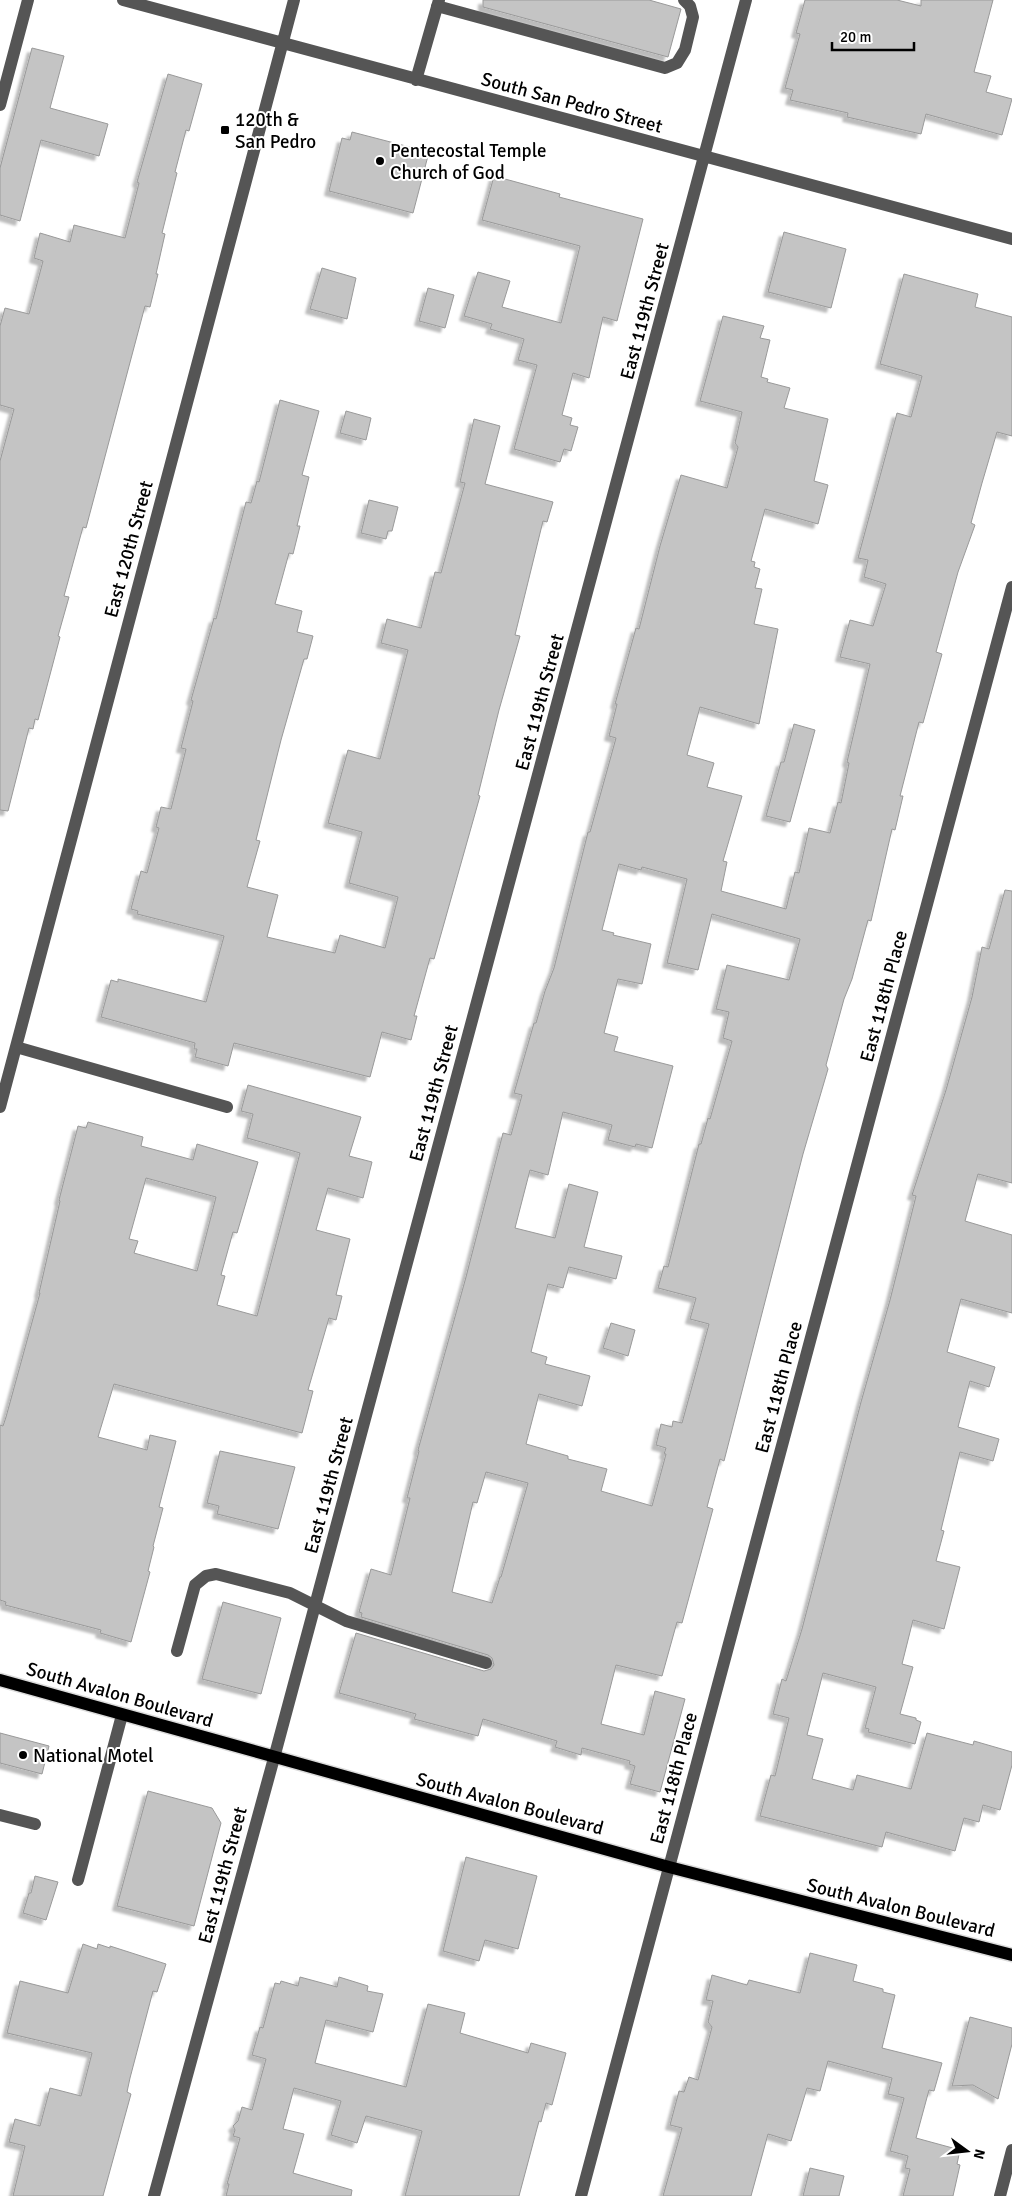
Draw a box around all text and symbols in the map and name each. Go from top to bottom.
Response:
scale bar [832,20,914,52]
text: 20 m [840,28,871,46]
street label: South San Pedro Street [478,67,665,139]
place label: 120th & San Pedro [235,108,316,154]
marker: 120th & San Pedro [219,124,231,136]
place label: Pentecostal Temple Church of God [390,139,547,185]
marker: Pentecostal Temple Church of God [374,155,386,167]
street label: East 119th Street [615,240,675,382]
street label: East 120th Street [99,478,159,620]
street label: East 119th Street [510,631,570,773]
street label: East 118th Place [855,928,913,1065]
street label: East 119th Street [404,1022,464,1164]
street label: East 118th Place [750,1319,808,1456]
street label: East 119th Street [299,1414,359,1556]
street label: South Avalon Boulevard [24,1657,216,1733]
street label: East 118th Place [645,1710,703,1847]
place label: National Motel [33,1744,154,1768]
marker: National Motel [17,1749,29,1761]
street label: South Avalon Boulevard [413,1767,606,1841]
street label: East 119th Street [193,1804,253,1946]
street label: South Avalon Boulevard [804,1873,997,1943]
north arrow [942,2126,992,2176]
text: N [970,2147,989,2161]

